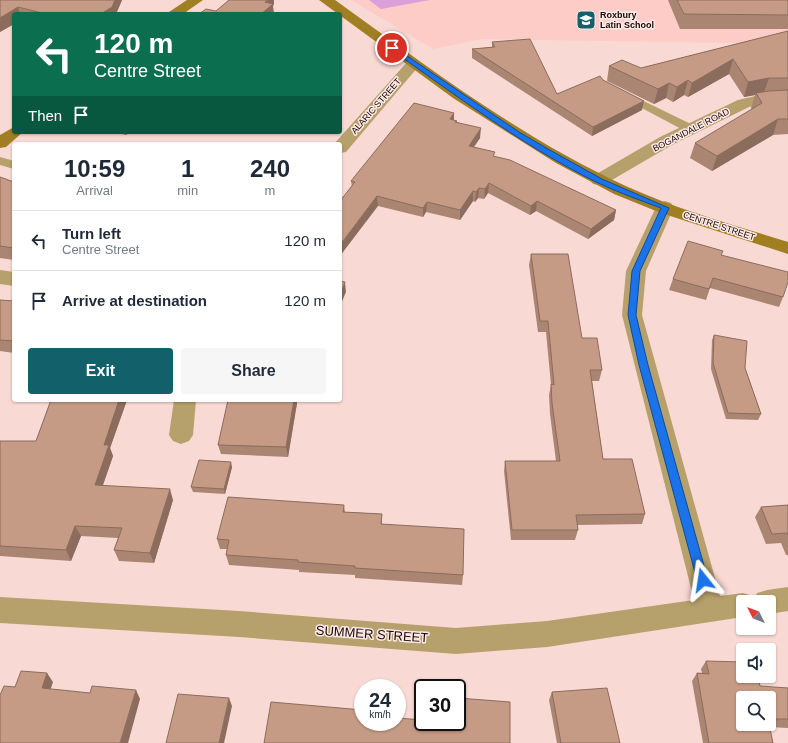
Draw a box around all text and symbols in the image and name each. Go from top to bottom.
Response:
school or university icon: Roxbury Latin School [575,9,597,31]
place label: Roxbury Latin School [600,10,654,30]
icon: left [28,28,80,80]
text: 120 m [94,28,173,59]
pin [375,31,409,65]
icon: arrive [381,37,403,59]
text: Centre Street [94,61,201,81]
street label: ALARIC STREET [349,76,403,136]
icon: arrive [70,104,92,126]
street label: BOGANDALE ROAD [651,106,731,154]
text: Then [28,107,62,124]
text: 10:59 [64,155,125,182]
text: 1 [181,155,194,182]
text: 240 [250,155,290,182]
text: Arrival [76,183,113,198]
text: min [177,183,198,198]
text: m [265,183,275,198]
street label: CENTRE STREET [682,210,757,242]
text: Turn left [62,225,121,242]
icon: left [28,230,50,252]
text: 120 m [284,232,326,249]
text: Centre Street [62,242,139,257]
icon: arrive [28,290,50,312]
text: Arrive at destination [62,292,207,309]
text: 120 m [284,292,326,309]
button: Exit [28,348,173,394]
button: Share [181,348,326,394]
position arrow [682,559,724,601]
north arrow [736,595,776,635]
map controls [736,595,776,731]
street label: SUMMER STREET [315,623,429,645]
button: sound [736,643,776,683]
speed limit sign: 30 [414,679,466,731]
text: 24 [369,689,391,711]
button: search [736,691,776,731]
text: km/h [369,709,391,720]

